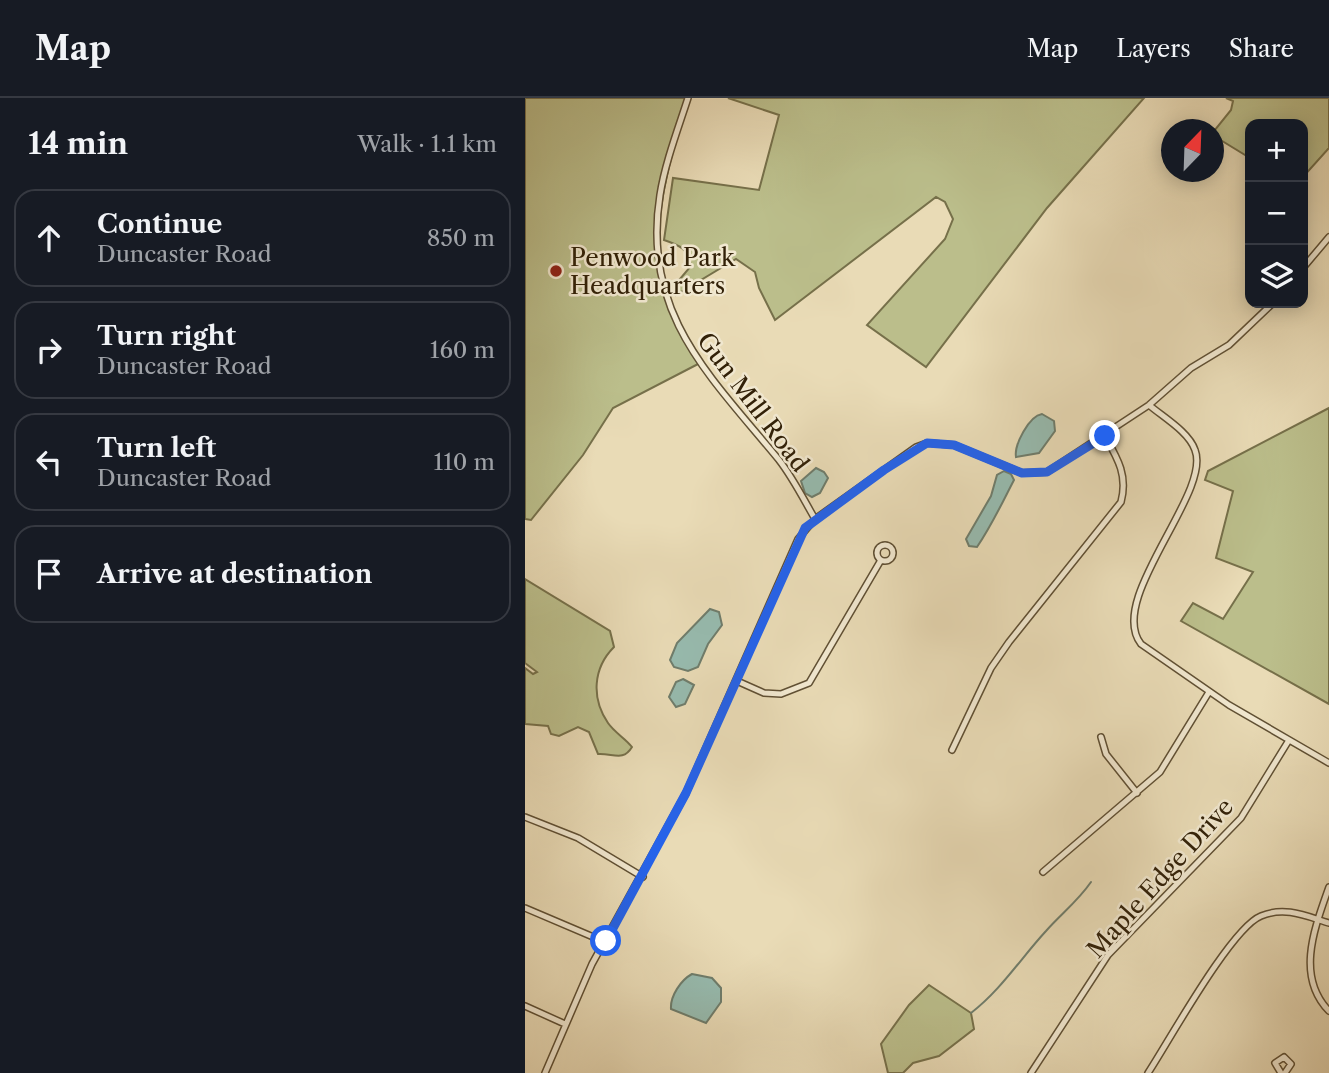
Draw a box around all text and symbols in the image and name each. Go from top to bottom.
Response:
text: Map [35,28,111,69]
text: Map [1027,34,1078,63]
text: Layers [1116,34,1191,63]
text: Share [1229,34,1294,63]
north arrow [1161,119,1224,182]
map controls [1245,119,1308,308]
button: + [1245,119,1308,182]
text: 14 min [28,125,128,162]
text: Walk · 1.1 km [357,130,497,158]
button: − [1245,182,1308,245]
text: Continue [97,208,222,240]
icon: ahead [30,219,68,257]
text: 850 m [427,224,495,252]
text: Duncaster Road [97,240,272,268]
place label: Penwood Park Headquarters [570,243,736,300]
button: layers [1245,245,1308,308]
marker: Penwood Park Headquarters [548,263,564,279]
text: Turn right [97,320,236,352]
street label: Gun Mill Road [691,327,815,478]
icon: right [30,331,68,369]
text: 160 m [430,336,495,364]
text: Duncaster Road [97,352,272,380]
route end [1089,420,1120,451]
text: Turn left [97,432,216,464]
icon: left [30,443,68,481]
text: 110 m [434,448,495,476]
text: Duncaster Road [97,464,272,492]
icon: arrive [30,555,68,593]
text: Arrive at destination [97,558,372,590]
street label: Maple Edge Drive [1081,792,1239,964]
route start [590,925,621,956]

